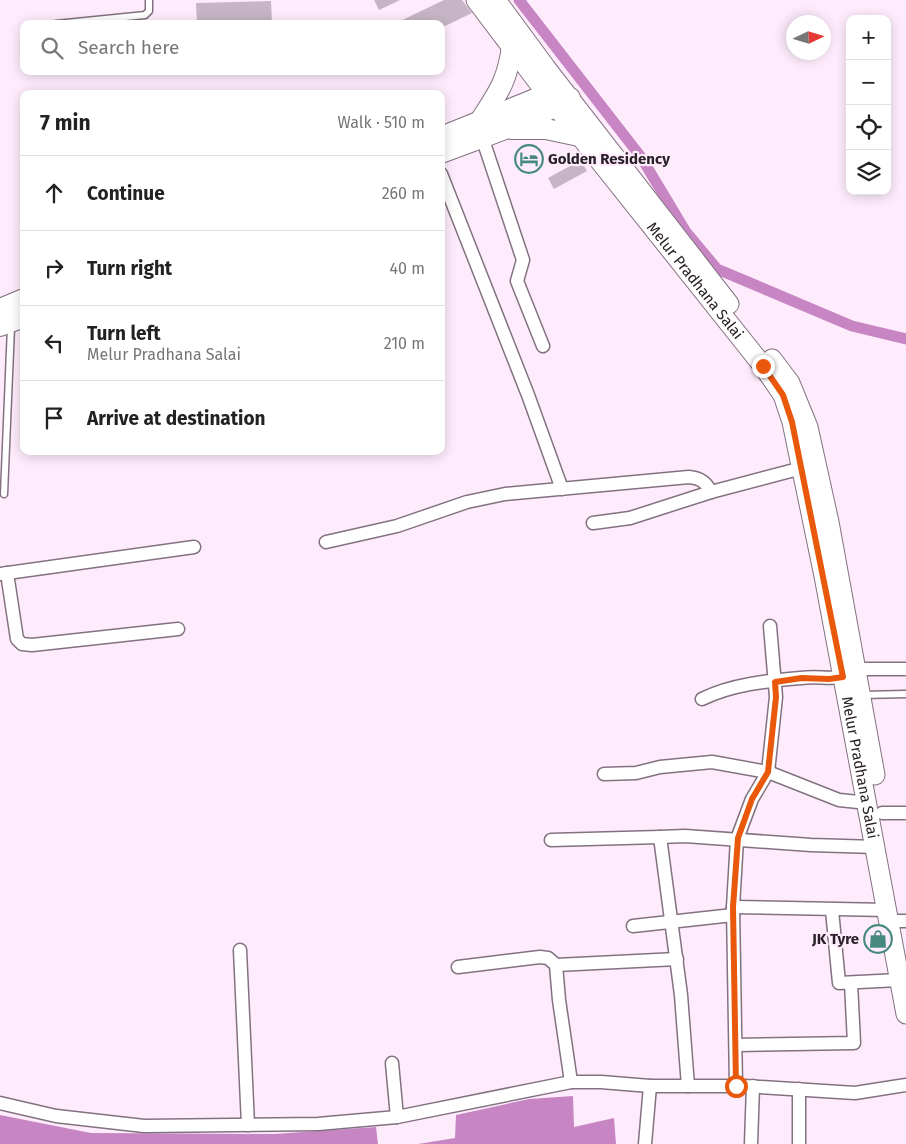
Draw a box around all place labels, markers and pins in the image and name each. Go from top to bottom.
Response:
hotel icon: Golden Residency [514,144,544,174]
place label: Golden Residency [548,150,670,168]
shop icon: JK Tyre [863,924,893,954]
place label: JK Tyre [811,930,859,948]

